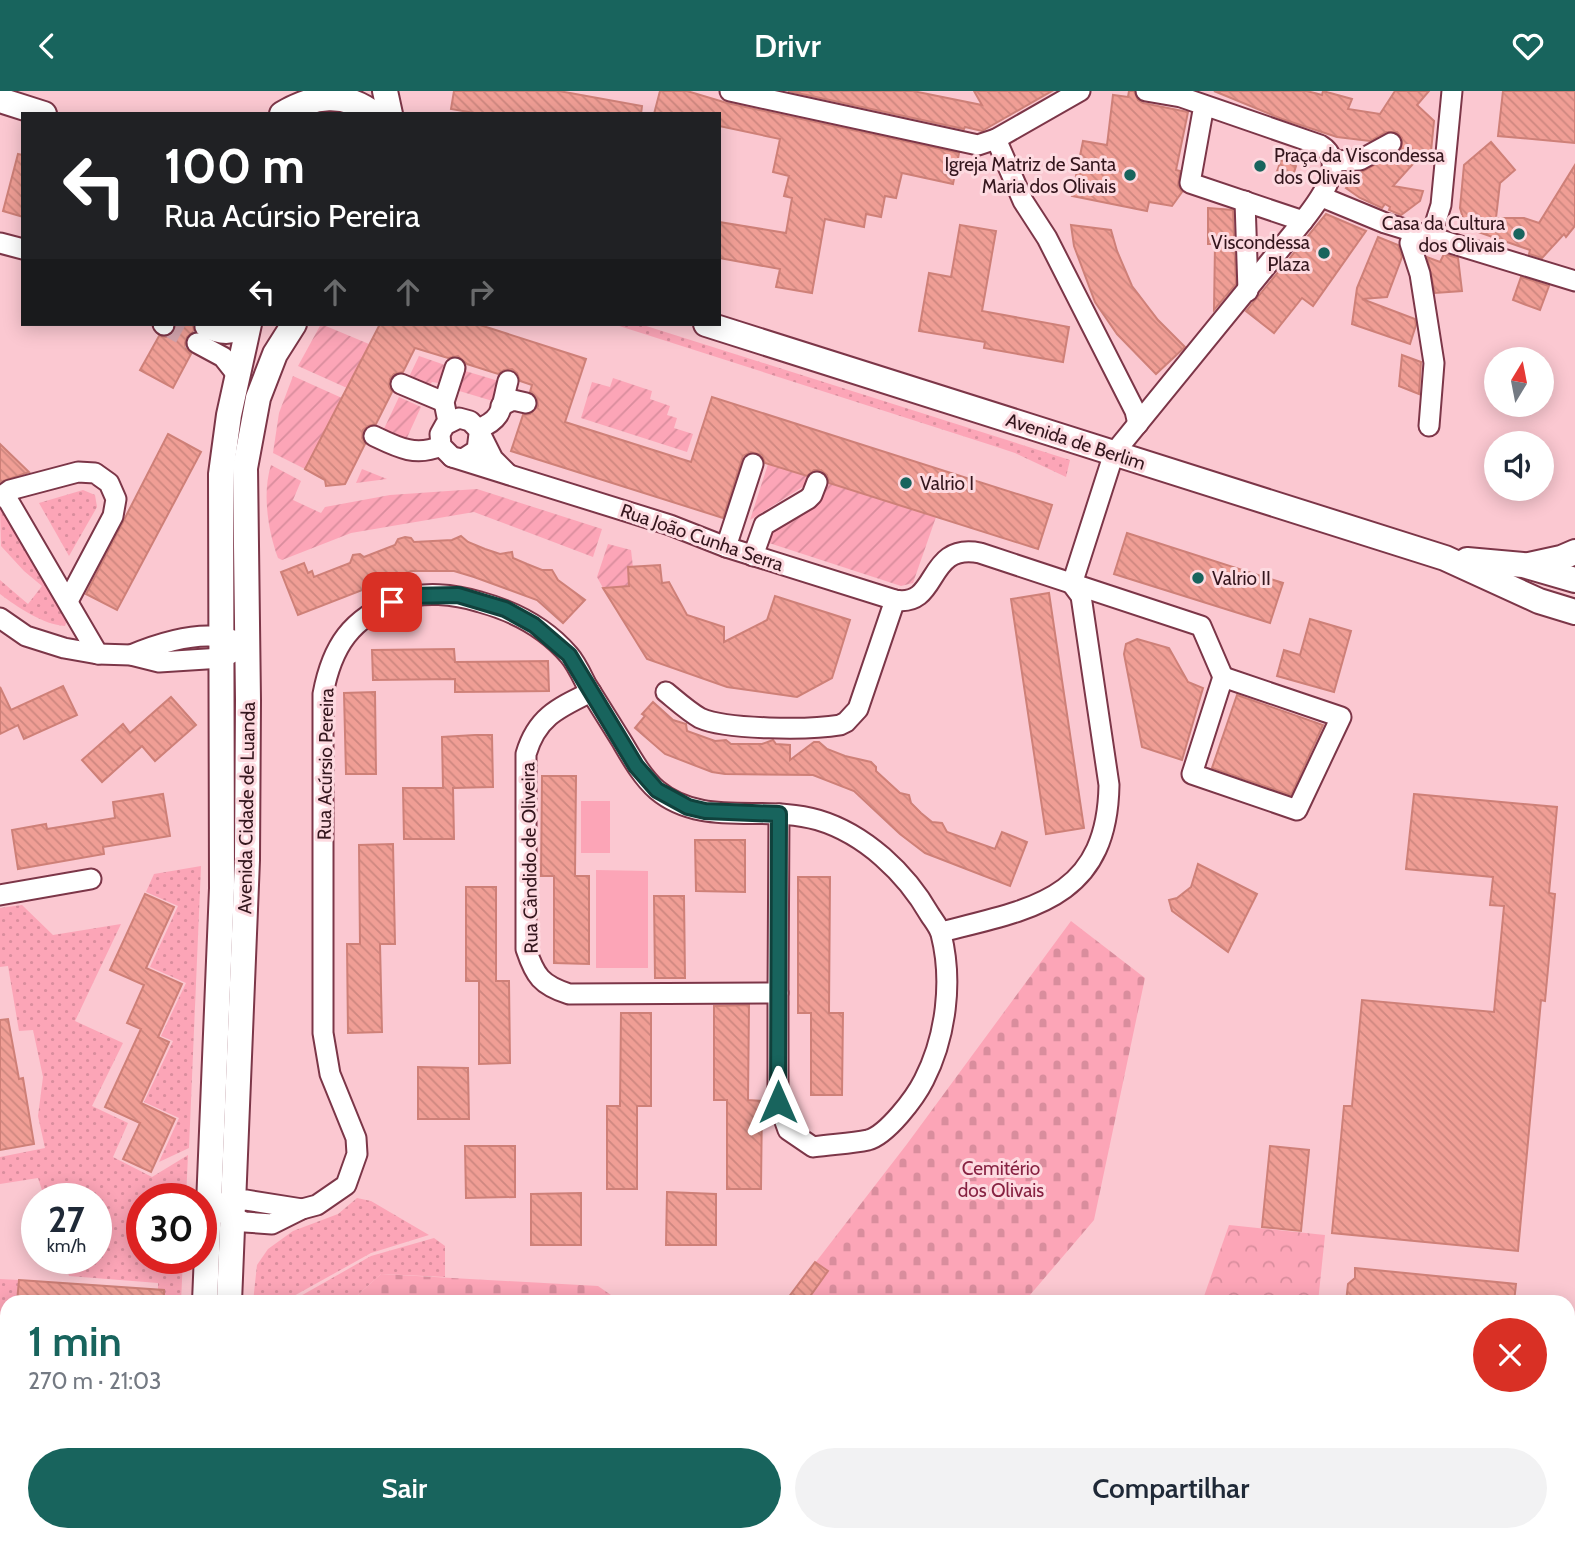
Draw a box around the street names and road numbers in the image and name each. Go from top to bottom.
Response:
street label: Avenida de Berlim [1003,408,1149,475]
street label: Rua João Cunha Serra [617,499,786,576]
street label: Rua Acúrsio Pereira [313,688,338,840]
street label: Avenida Cidade de Luanda [233,702,260,914]
street label: Rua Cândido de Oliveira [516,762,543,954]

